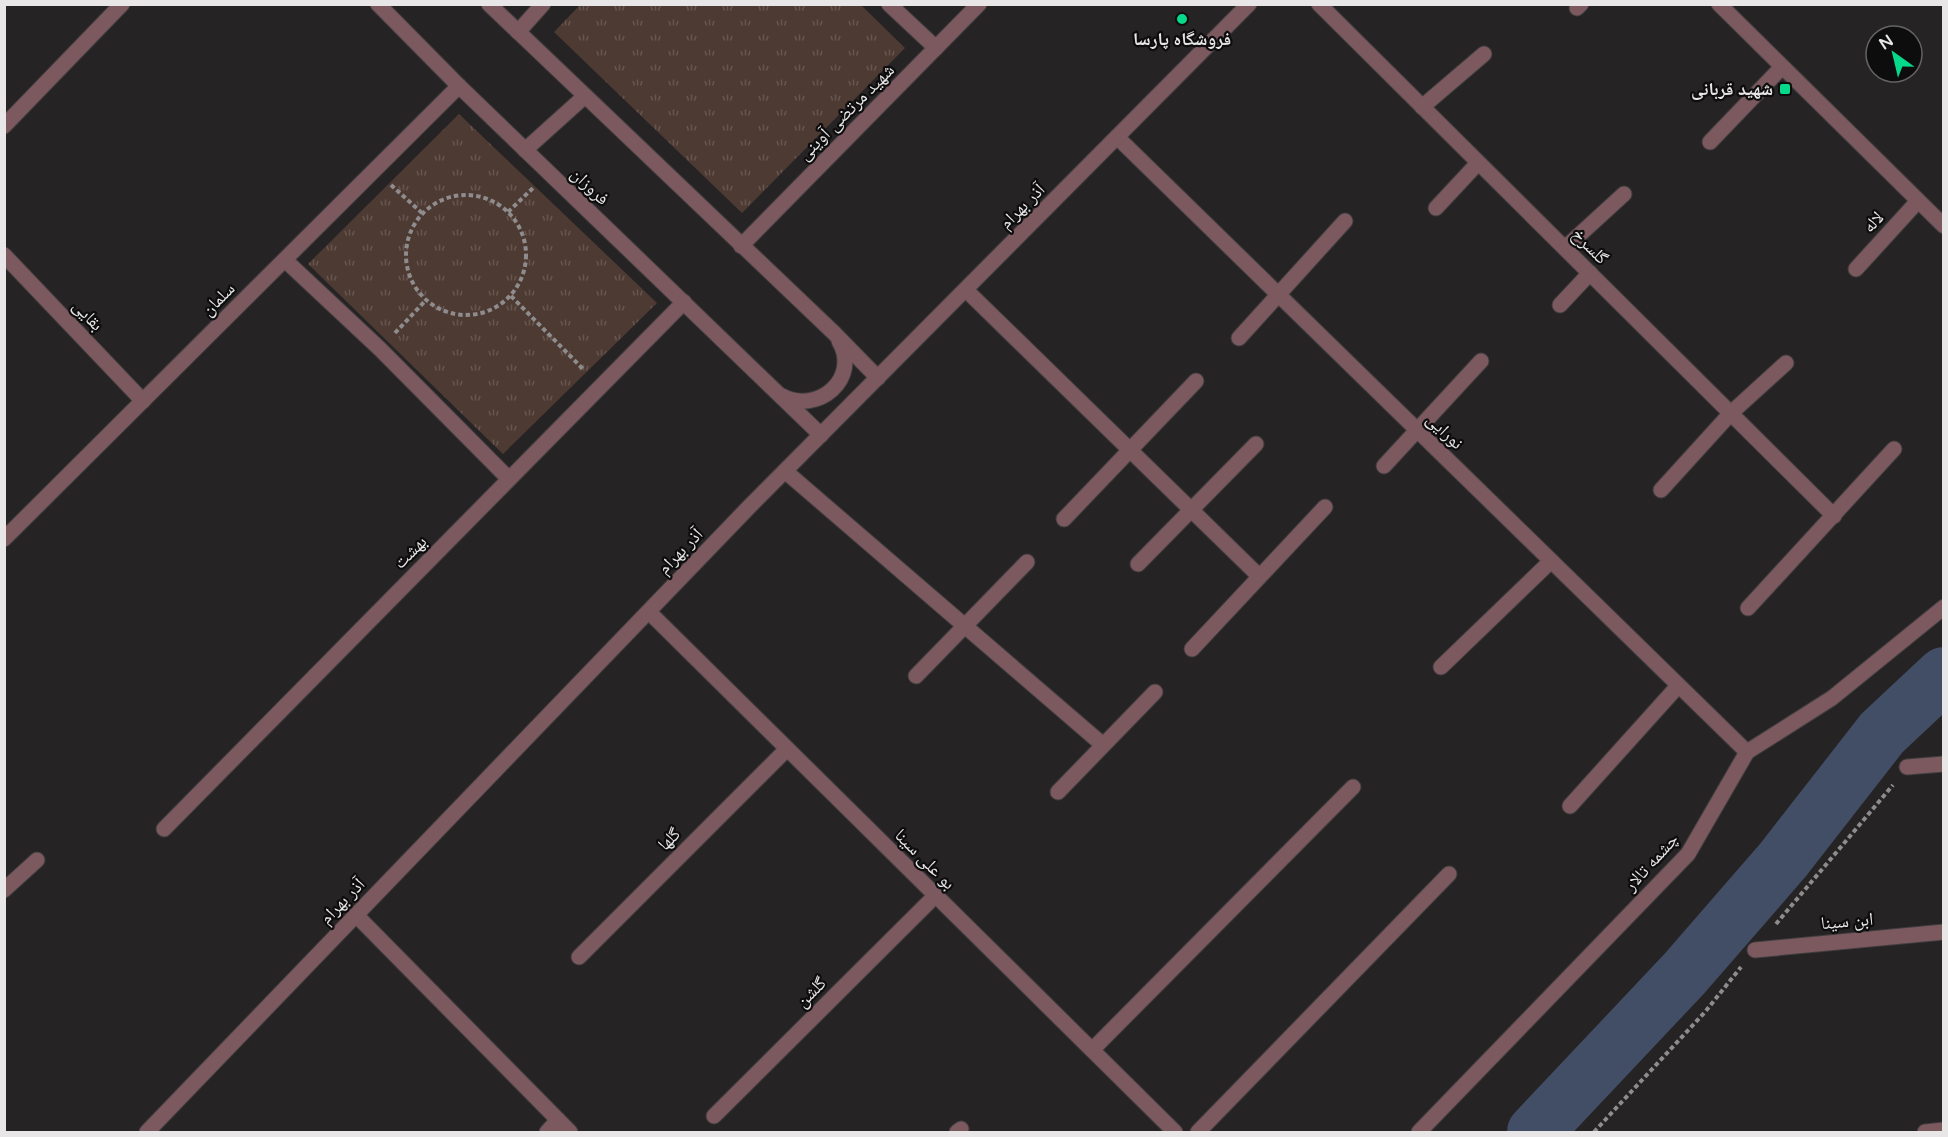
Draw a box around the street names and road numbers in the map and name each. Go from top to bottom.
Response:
street label: شهید مرتضی آوینی [793,59,899,165]
street label: فروزان [566,162,614,210]
street label: آذر بهرام [995,178,1050,234]
street label: لاله [1858,207,1888,237]
street label: گلسرخ [1566,223,1613,270]
street label: سلمان [197,278,239,320]
street label: بقایی [68,295,108,335]
street label: نورایی [1422,408,1468,454]
street label: آذر بهرام [653,523,708,579]
street label: بهشت [389,531,431,573]
street label: گلها [653,823,685,855]
street label: بو علی سینا [890,824,960,894]
street label: چشمه تالار [1619,828,1683,896]
street label: آذر بهرام [315,873,370,929]
street label: ابن سینا [1820,908,1874,934]
street label: گلشن [791,972,831,1012]

